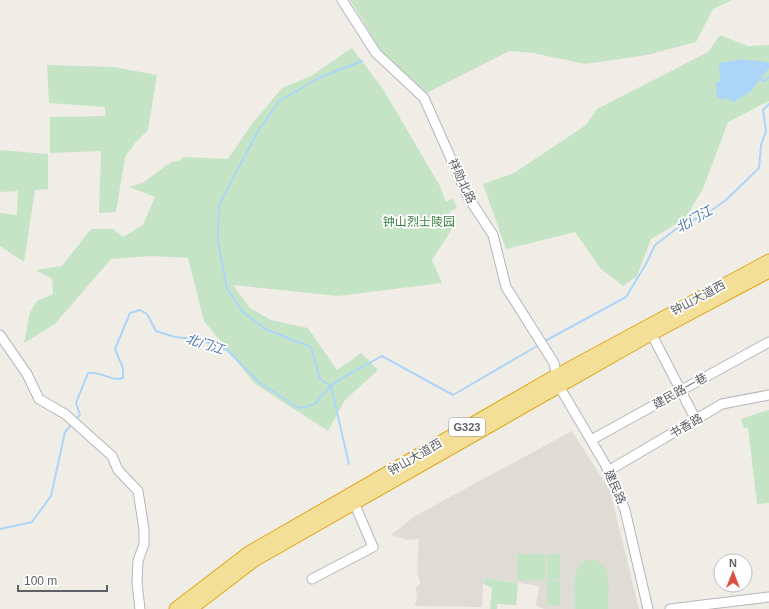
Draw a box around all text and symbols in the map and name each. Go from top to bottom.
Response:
street label: 祥勋北路 [446,156,478,206]
water label: 北门江 [673,202,716,235]
park label: 钟山烈士陵园 [383,215,455,229]
street label: 钟山大道西 [668,278,728,318]
water label: 北门江 [184,331,228,358]
street label: 建民路一巷 [650,370,710,412]
street label: 书香路 [667,411,705,441]
road number: G323 [449,418,485,436]
street label: 钟山大道西 [386,436,444,478]
street label: 建民路 [602,468,628,506]
north arrow [713,553,753,593]
text: N [729,557,737,569]
scale bar [18,567,107,593]
text: 100 m [24,574,57,588]

